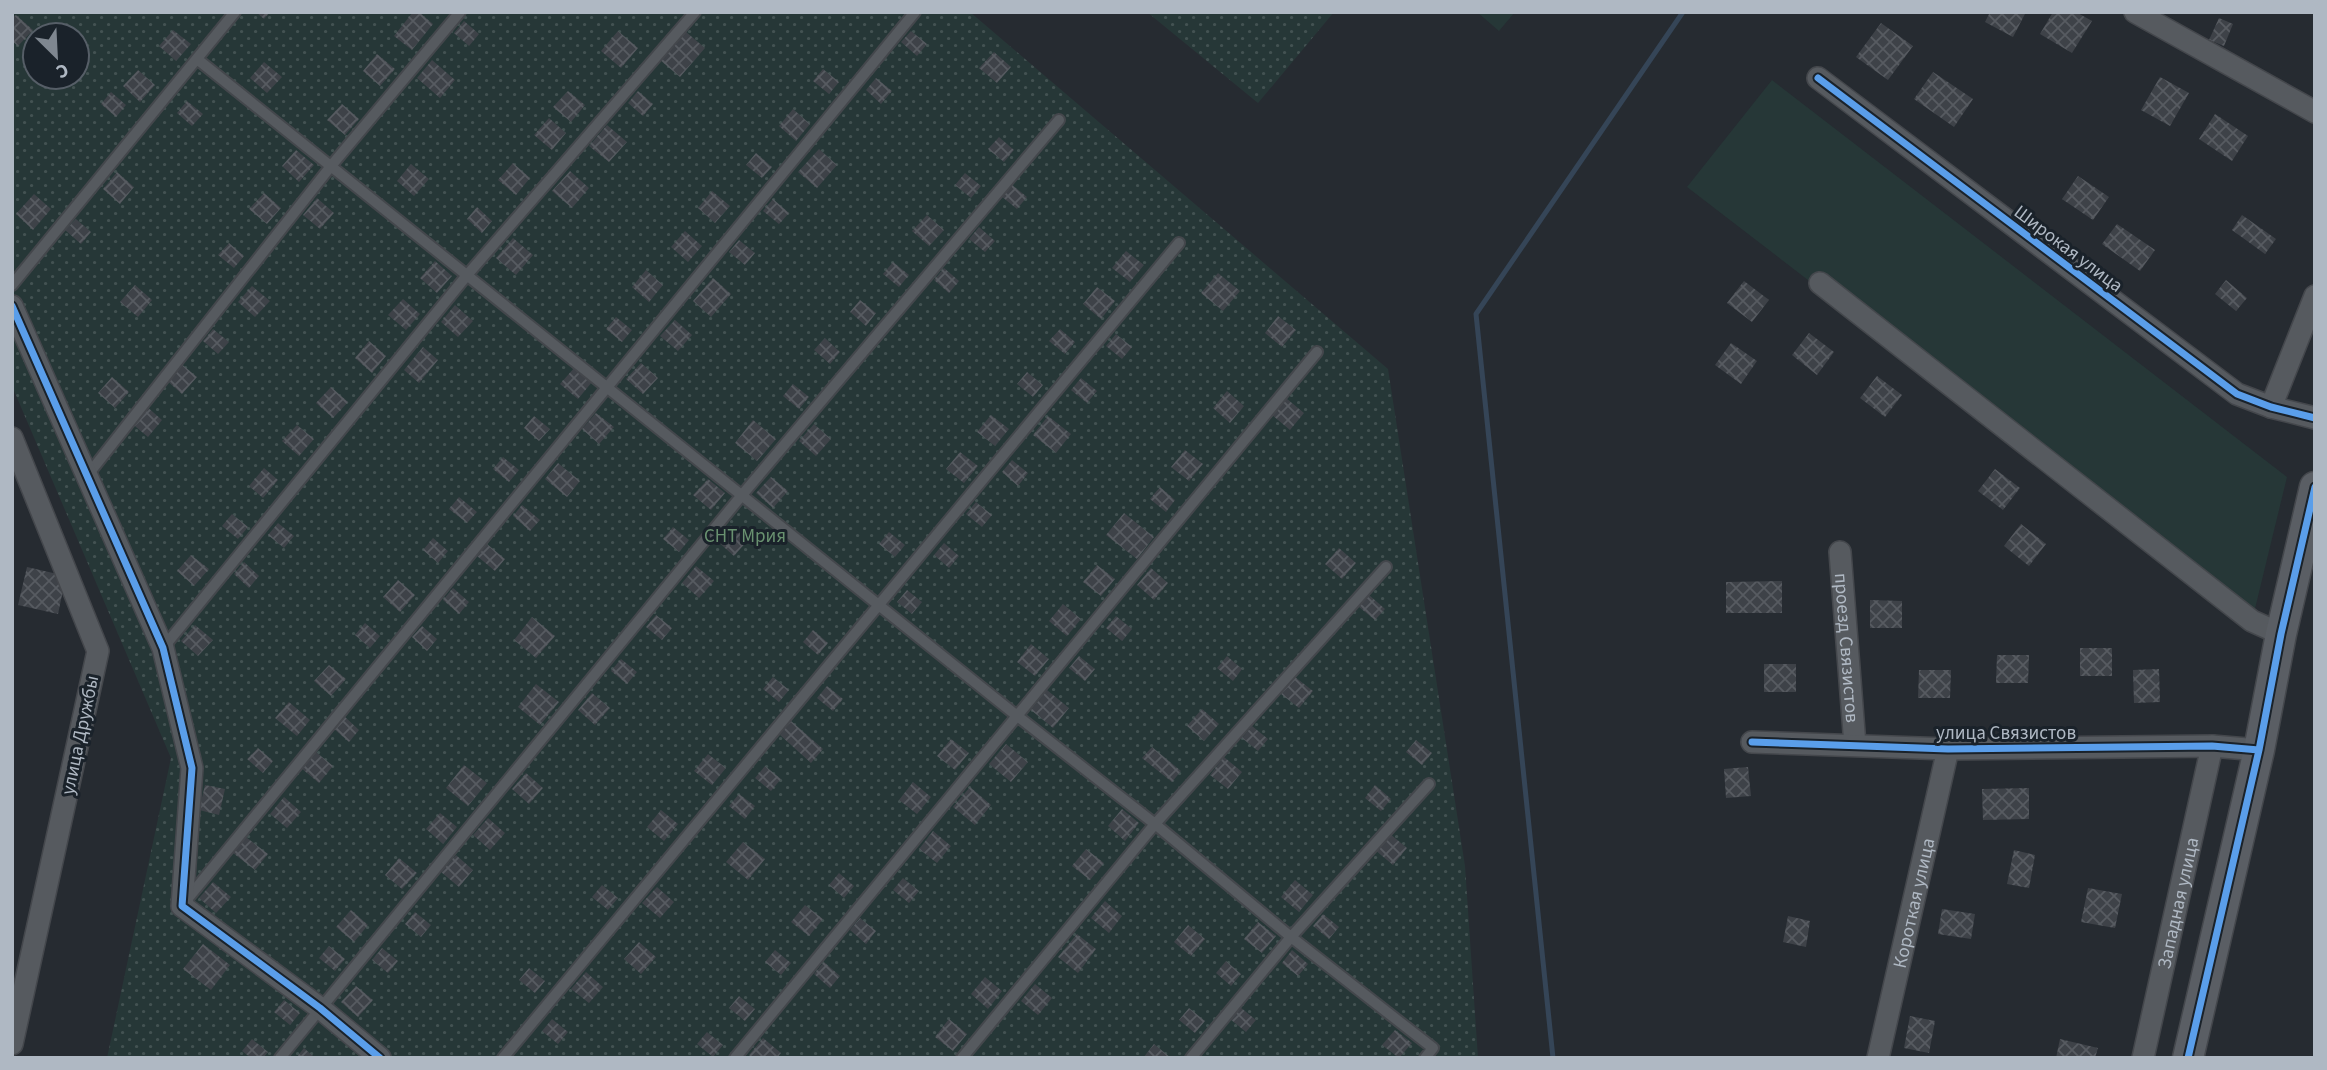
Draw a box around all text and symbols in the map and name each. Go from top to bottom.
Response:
north arrow [21,21,91,91]
text: С [52,56,73,85]
street label: Широкая улица [2008,199,2128,299]
park label: СНТ Мрия [704,523,786,550]
street label: проезд Связистов [1827,572,1865,724]
street label: улица Дружбы [55,673,106,797]
street label: улица Связистов [1936,720,2076,747]
street label: Западная улица [2151,835,2206,971]
street label: Короткая улица [1887,836,1942,971]

